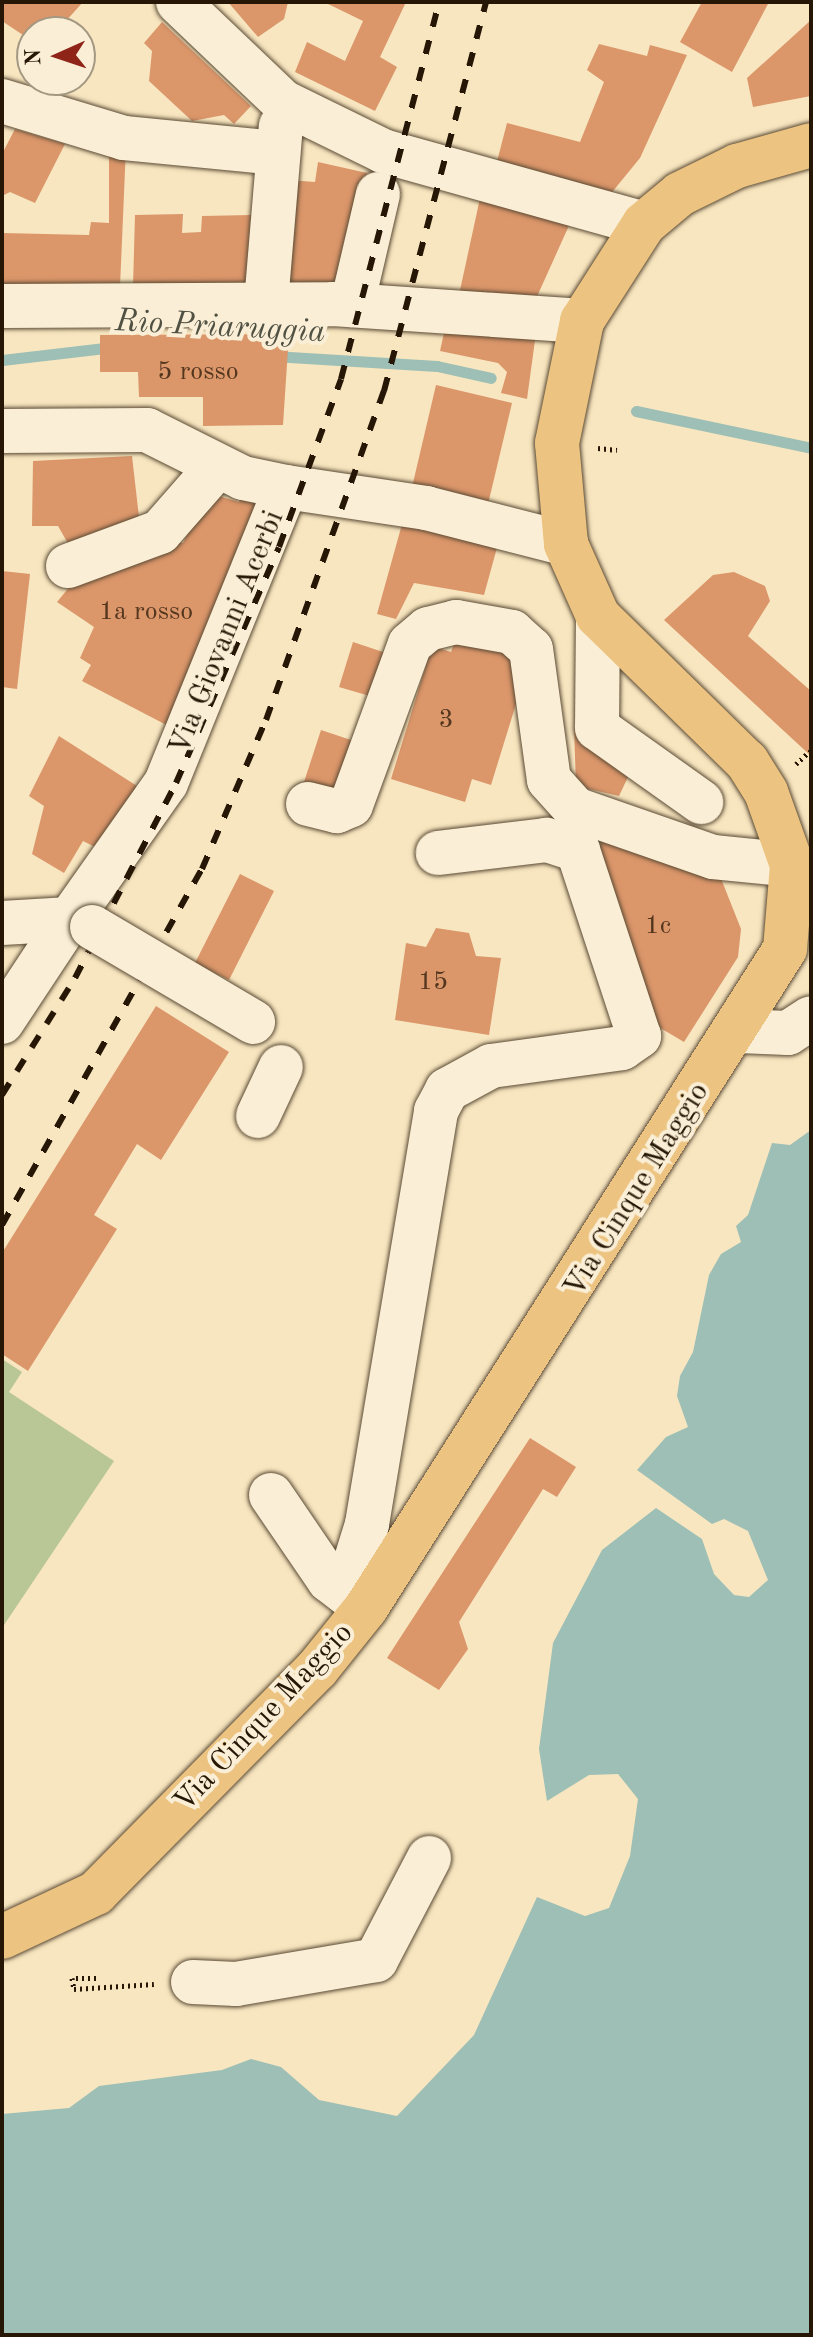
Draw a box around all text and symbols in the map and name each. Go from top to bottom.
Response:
north arrow [16,16,96,96]
text: N [23,48,45,66]
water label: Rio Priaruggia [114,303,326,353]
house number: 5 rosso [157,357,239,389]
street label: Via Giovanni Acerbi [161,505,293,761]
house number: 1a rosso [99,597,193,629]
house number: 3 [438,705,454,737]
house number: 1c [645,911,671,943]
house number: 15 [418,967,448,999]
street label: Via Cinque Maggio [557,1076,717,1304]
street label: Via Cinque Maggio [167,1616,361,1820]

